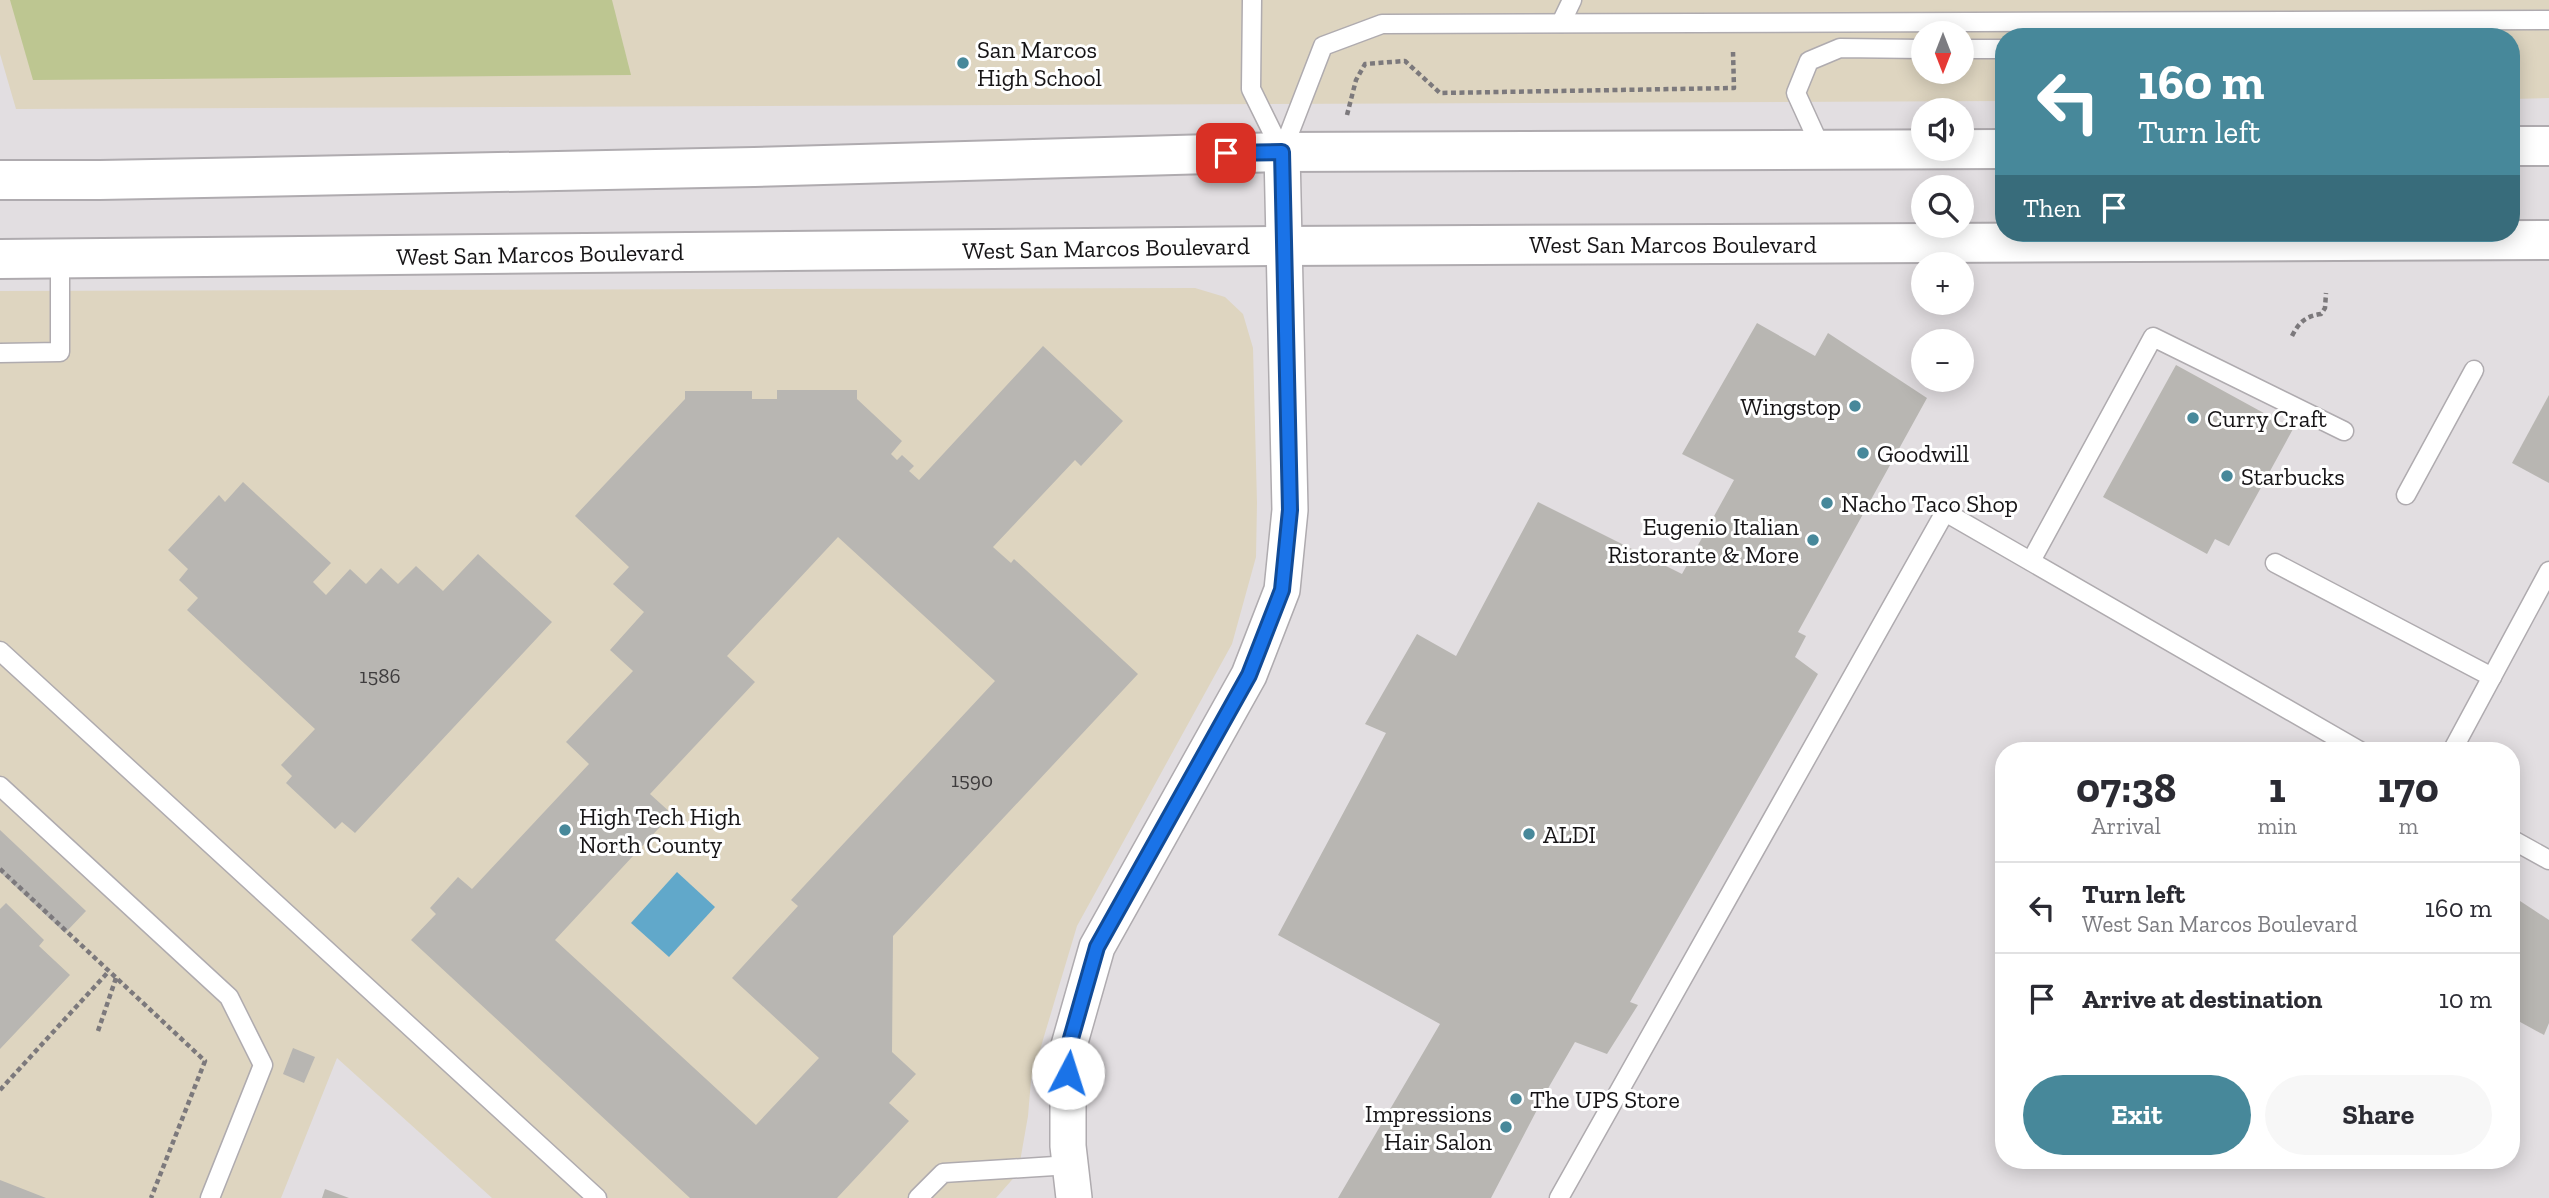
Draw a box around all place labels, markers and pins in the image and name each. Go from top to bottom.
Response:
place label: San Marcos High School [977,35,1102,92]
marker: San Marcos High School [955,55,971,71]
pin [1196,123,1256,183]
place label: Wingstop [1740,392,1841,421]
marker: Wingstop [1847,398,1863,414]
place label: Curry Craft [2207,404,2327,433]
marker: Curry Craft [2185,410,2201,426]
place label: Goodwill [1877,439,1969,468]
marker: Goodwill [1855,445,1871,461]
place label: Starbucks [2241,462,2345,491]
marker: Starbucks [2219,468,2235,484]
place label: Nacho Taco Shop [1841,489,2018,518]
marker: Nacho Taco Shop [1819,495,1835,511]
place label: Eugenio Italian Ristorante & More [1607,512,1799,569]
marker: Eugenio Italian Ristorante & More [1805,532,1821,548]
place label: High Tech High North County [579,802,742,859]
place label: ALDI [1543,820,1596,849]
marker: High Tech High North County [557,822,573,838]
marker: ALDI [1521,826,1537,842]
place label: The UPS Store [1530,1085,1680,1114]
marker: The UPS Store [1508,1091,1524,1107]
place label: Impressions Hair Salon [1365,1099,1492,1156]
marker: Impressions Hair Salon [1498,1119,1514,1135]

